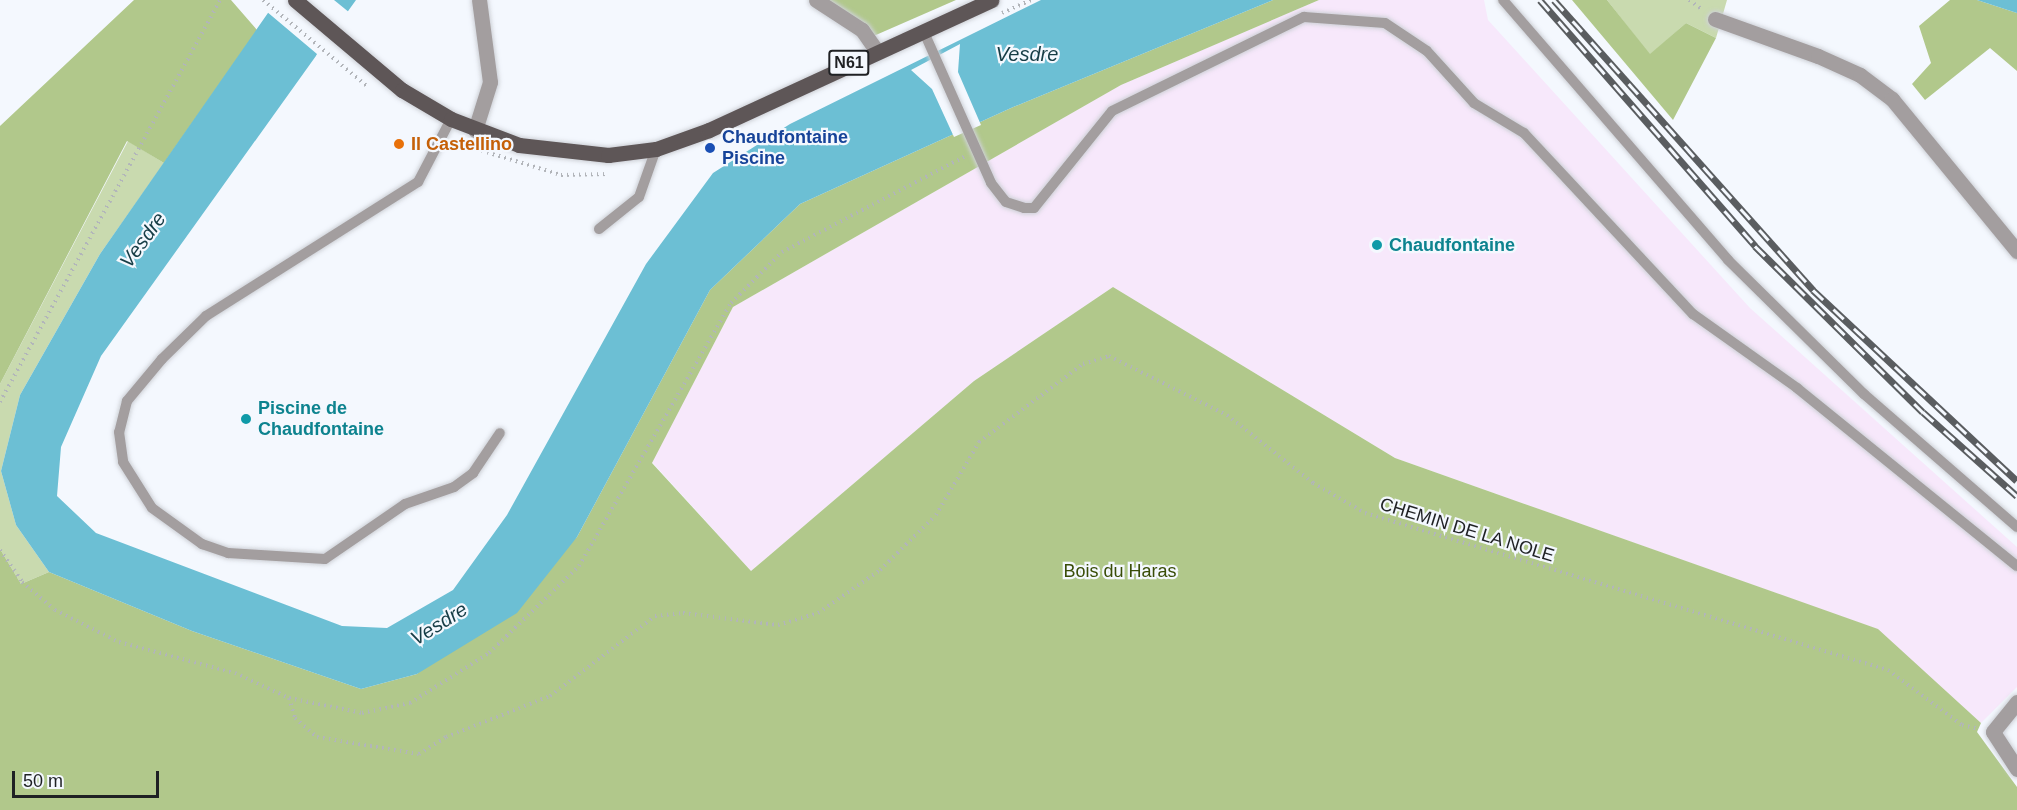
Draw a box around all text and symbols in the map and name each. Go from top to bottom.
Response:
water label: Vesdre [996,42,1058,66]
road number: N61 [828,50,870,76]
place label: Chaudfontaine Piscine [722,127,848,170]
place label: Il Castellino [411,133,512,155]
marker: Il Castellino [392,137,406,151]
marker: Chaudfontaine Piscine [703,141,717,155]
water label: Vesdre [115,208,171,272]
place label: Chaudfontaine [1389,234,1515,256]
marker: Chaudfontaine [1370,238,1384,252]
place label: Piscine de Chaudfontaine [258,398,384,440]
marker: Piscine de Chaudfontaine [239,412,253,426]
street label: CHEMIN DE LA NOLE [1377,493,1557,567]
park label: Bois du Haras [1063,560,1177,582]
water label: Vesdre [406,597,472,651]
scale bar [15,759,162,797]
text: 50 m [23,771,63,791]

